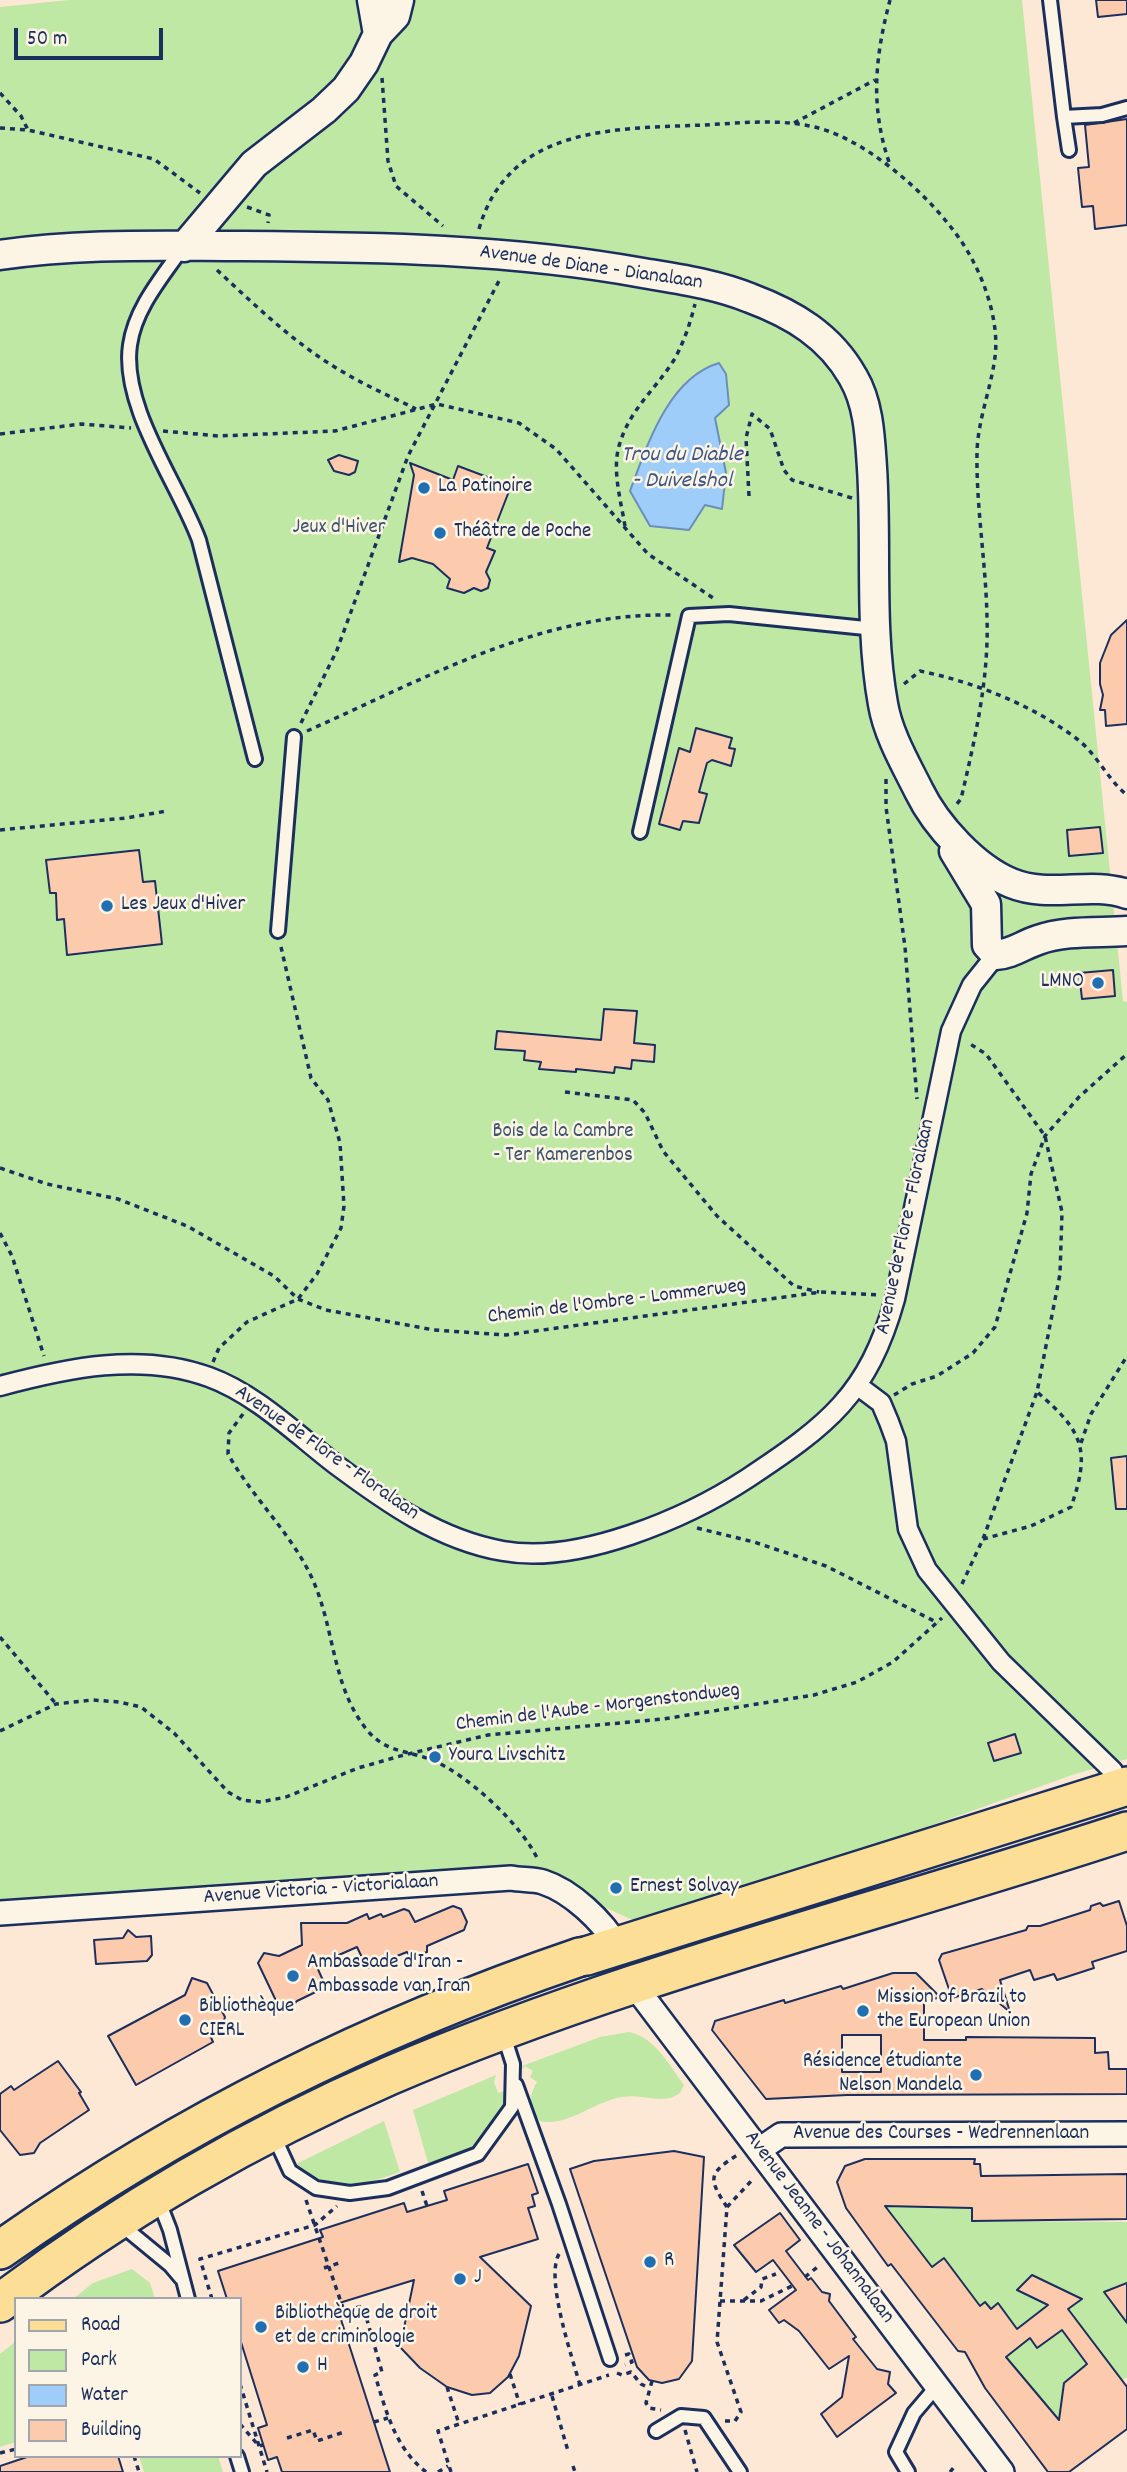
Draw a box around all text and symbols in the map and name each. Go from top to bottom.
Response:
scale bar [18,14,166,58]
text: 50 m [27,25,67,55]
street label: Avenue de Diane - Dianalaan [478,241,704,297]
water label: Trou du Diable - Duivelshol [621,443,743,497]
place label: La Patinoire [438,475,532,501]
marker: La Patinoire [416,480,432,496]
park label: Jeux d'Hiver [293,516,385,542]
place label: Théâtre de Poche [454,520,591,546]
marker: Théâtre de Poche [432,525,448,541]
place label: Les Jeux d'Hiver [121,893,245,919]
marker: Les Jeux d'Hiver [99,898,115,914]
place label: LMNO [1041,970,1084,996]
marker: LMNO [1090,975,1106,991]
street label: Avenue de Flore - Floralaan [872,1117,942,1337]
park label: Bois de la Cambre - Ter Kamerenbos [492,1120,634,1170]
street label: Chemin de l'Ombre - Lommerweg [486,1275,748,1331]
street label: Avenue de Flore - Floralaan [229,1381,423,1527]
street label: Chemin de l'Aube - Morgenstondweg [455,1679,741,1739]
place label: Youra Livschitz [449,1744,565,1770]
marker: Youra Livschitz [427,1749,443,1765]
street label: Avenue Victoria - Victorialaan [203,1870,439,1912]
place label: Ernest Solvay [630,1875,738,1901]
marker: Ernest Solvay [608,1880,624,1896]
place label: Ambassade d'Iran - Ambassade van Iran [307,1951,470,2001]
marker: Ambassade d'Iran - Ambassade van Iran [285,1968,301,1984]
place label: Mission of Brazil to the European Union [877,1986,1030,2036]
place label: Bibliothèque CIERL [199,1995,294,2045]
marker: Mission of Brazil to the European Union [855,2003,871,2019]
marker: Bibliothèque CIERL [177,2012,193,2028]
place label: Résidence étudiante Nelson Mandela [803,2050,962,2100]
marker: Résidence étudiante Nelson Mandela [968,2067,984,2083]
street label: Avenue des Courses - Wedrennenlaan [793,2122,1089,2148]
street label: Avenue Jeanne - Johannalaan [737,2127,899,2329]
place label: R [664,2249,674,2275]
marker: R [642,2254,658,2270]
place label: J [474,2266,482,2292]
marker: J [452,2271,468,2287]
legend [14,2297,242,2458]
place label: Bibliothèque de droit et de criminologie [275,2302,437,2352]
text: Road [81,2311,120,2341]
marker: Bibliothèque de droit et de criminologie [253,2319,269,2335]
text: Park [81,2346,117,2376]
place label: H [317,2354,328,2380]
marker: H [295,2359,311,2375]
text: Water [81,2381,128,2411]
text: Building [81,2416,141,2446]

